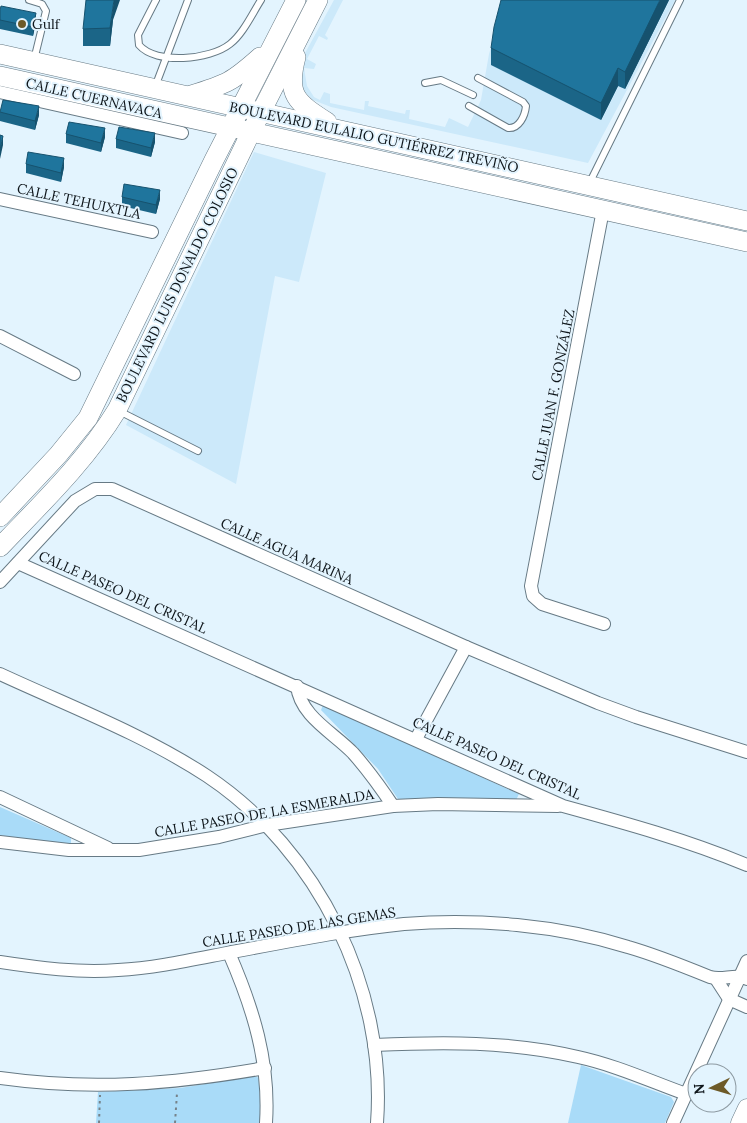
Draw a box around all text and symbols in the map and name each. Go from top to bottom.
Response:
place label: Gulf [32,15,61,33]
marker: Gulf [16,18,28,30]
street label: CALLE CUERNAVACA [24,74,164,122]
street label: BOULEVARD EULALIO GUTIÉRREZ TREVIÑO [228,98,520,176]
street label: BOULEVARD LUIS DONALDO COLOSIO [112,164,242,406]
street label: CALLE TEHUIXTLA [16,179,143,223]
street label: CALLE JUAN F. GONZÁLEZ [528,308,578,482]
street label: CALLE AGUA MARINA [218,514,356,589]
street label: CALLE PASEO DEL CRISTAL [36,547,210,637]
street label: CALLE PASEO DEL CRISTAL [410,713,584,803]
street label: CALLE PASEO DE LA ESMERALDA [153,785,375,841]
street label: CALLE PASEO DE LAS GEMAS [201,903,397,951]
north arrow [687,1063,737,1113]
text: N [690,1083,708,1095]

